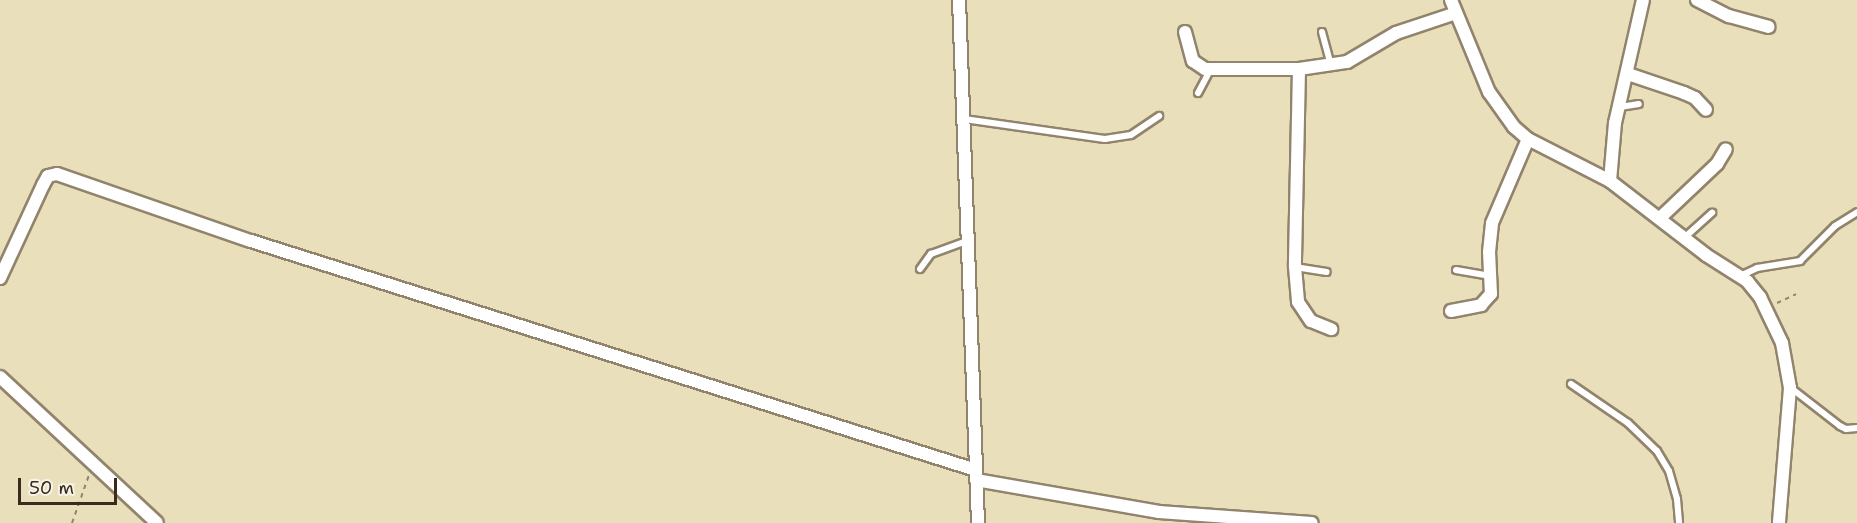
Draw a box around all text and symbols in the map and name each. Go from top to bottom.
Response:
scale bar [21,466,120,504]
text: 50 m [29,476,74,500]

